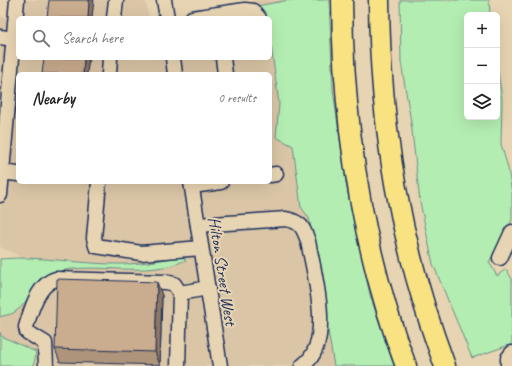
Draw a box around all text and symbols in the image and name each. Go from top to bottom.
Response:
map controls [464,12,500,120]
button: + [464,12,500,48]
search box [16,16,272,60]
icon: search [30,27,52,49]
text: Search here [62,29,123,48]
button: − [464,48,500,84]
button: layers [464,84,500,120]
text: Nearby [32,88,75,109]
text: 0 results [218,90,256,106]
street label: Hilton Street West [204,215,242,329]

